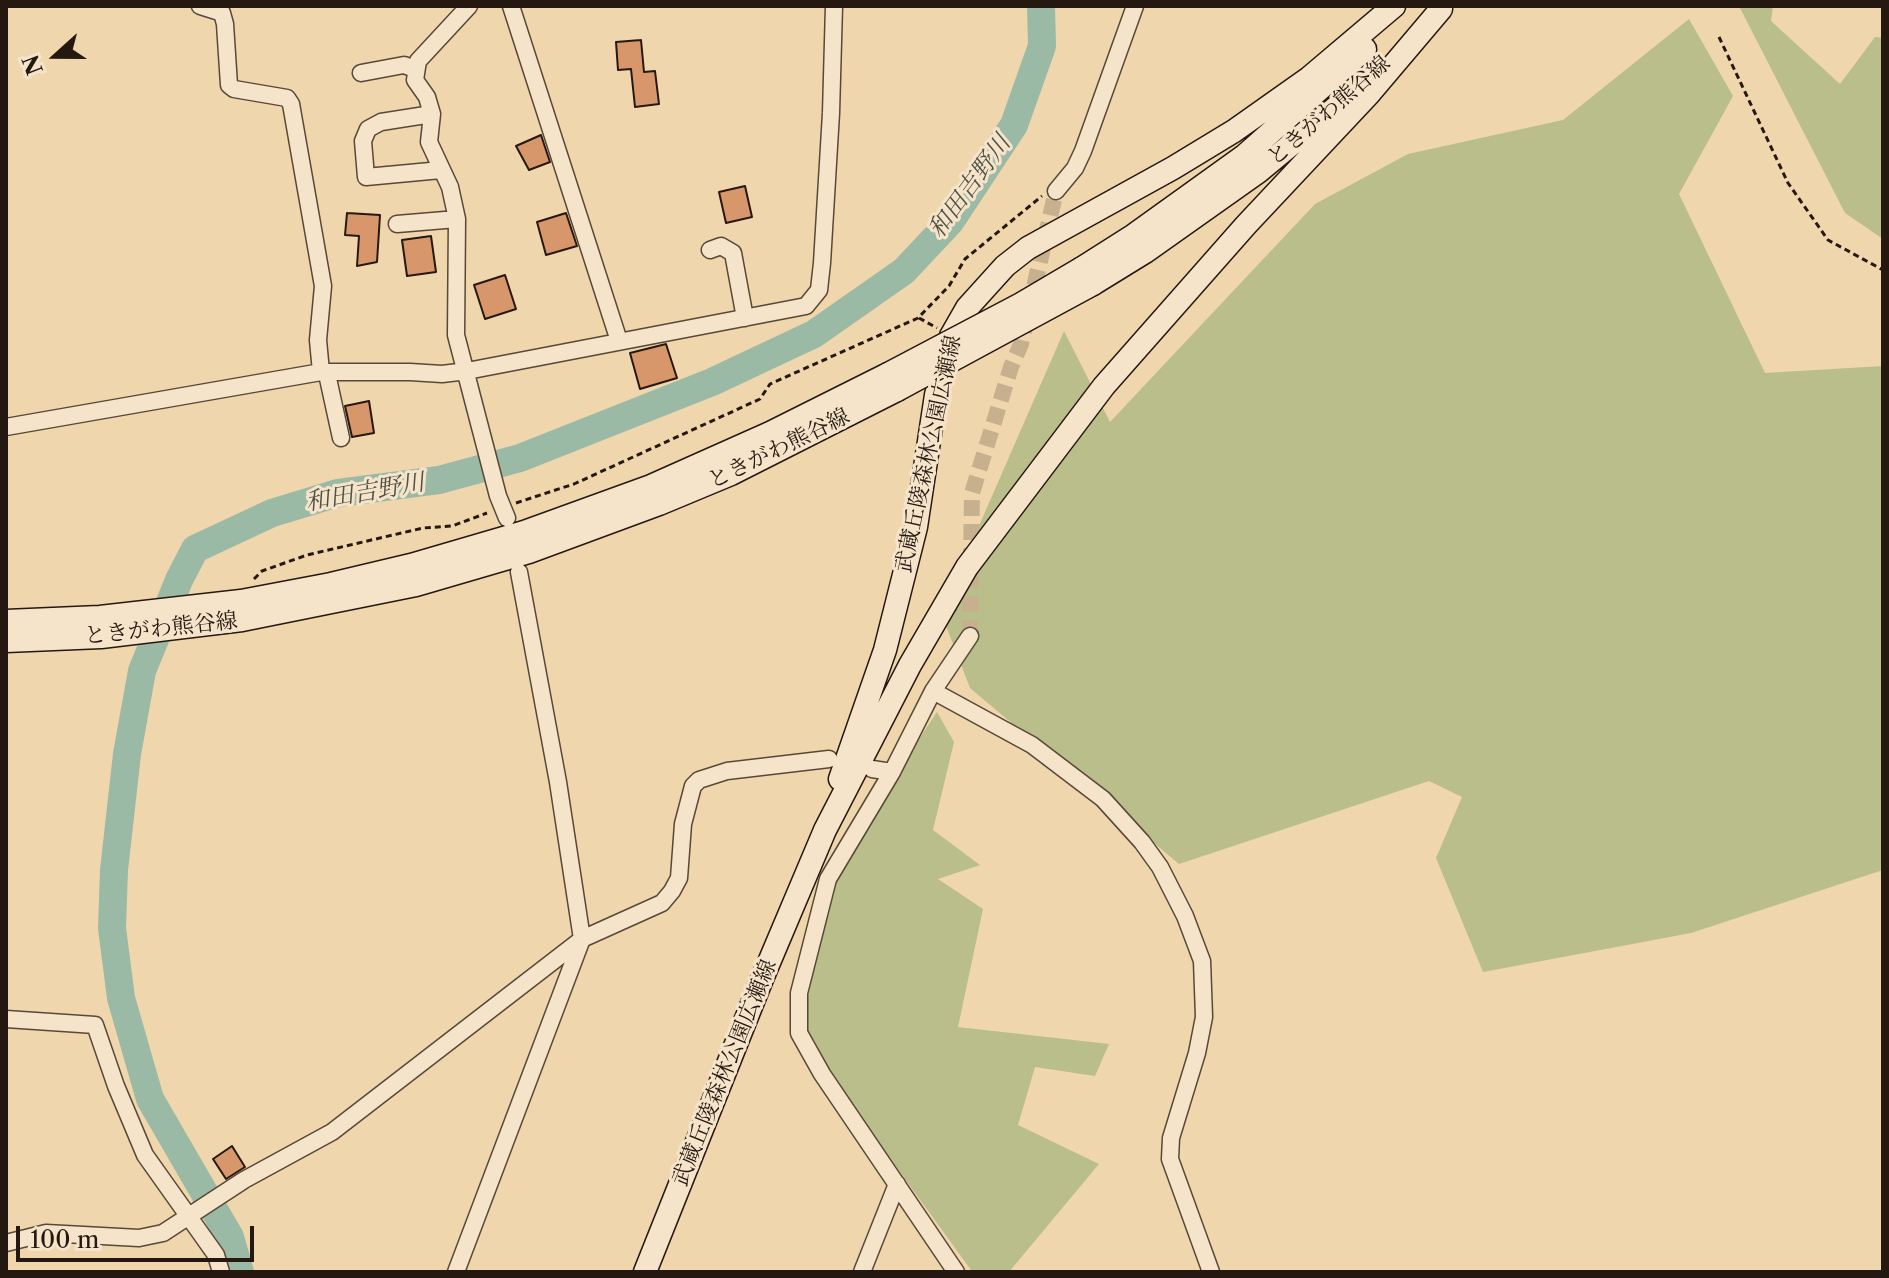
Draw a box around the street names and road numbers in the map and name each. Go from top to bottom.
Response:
street label: ときがわ熊谷線 [1262,51,1396,171]
street label: 武蔵丘陵森林公園広瀬線 [891,333,967,575]
street label: ときがわ熊谷線 [704,403,854,495]
street label: ときがわ熊谷線 [83,608,239,650]
street label: 武蔵丘陵森林公園広瀬線 [667,956,783,1190]

